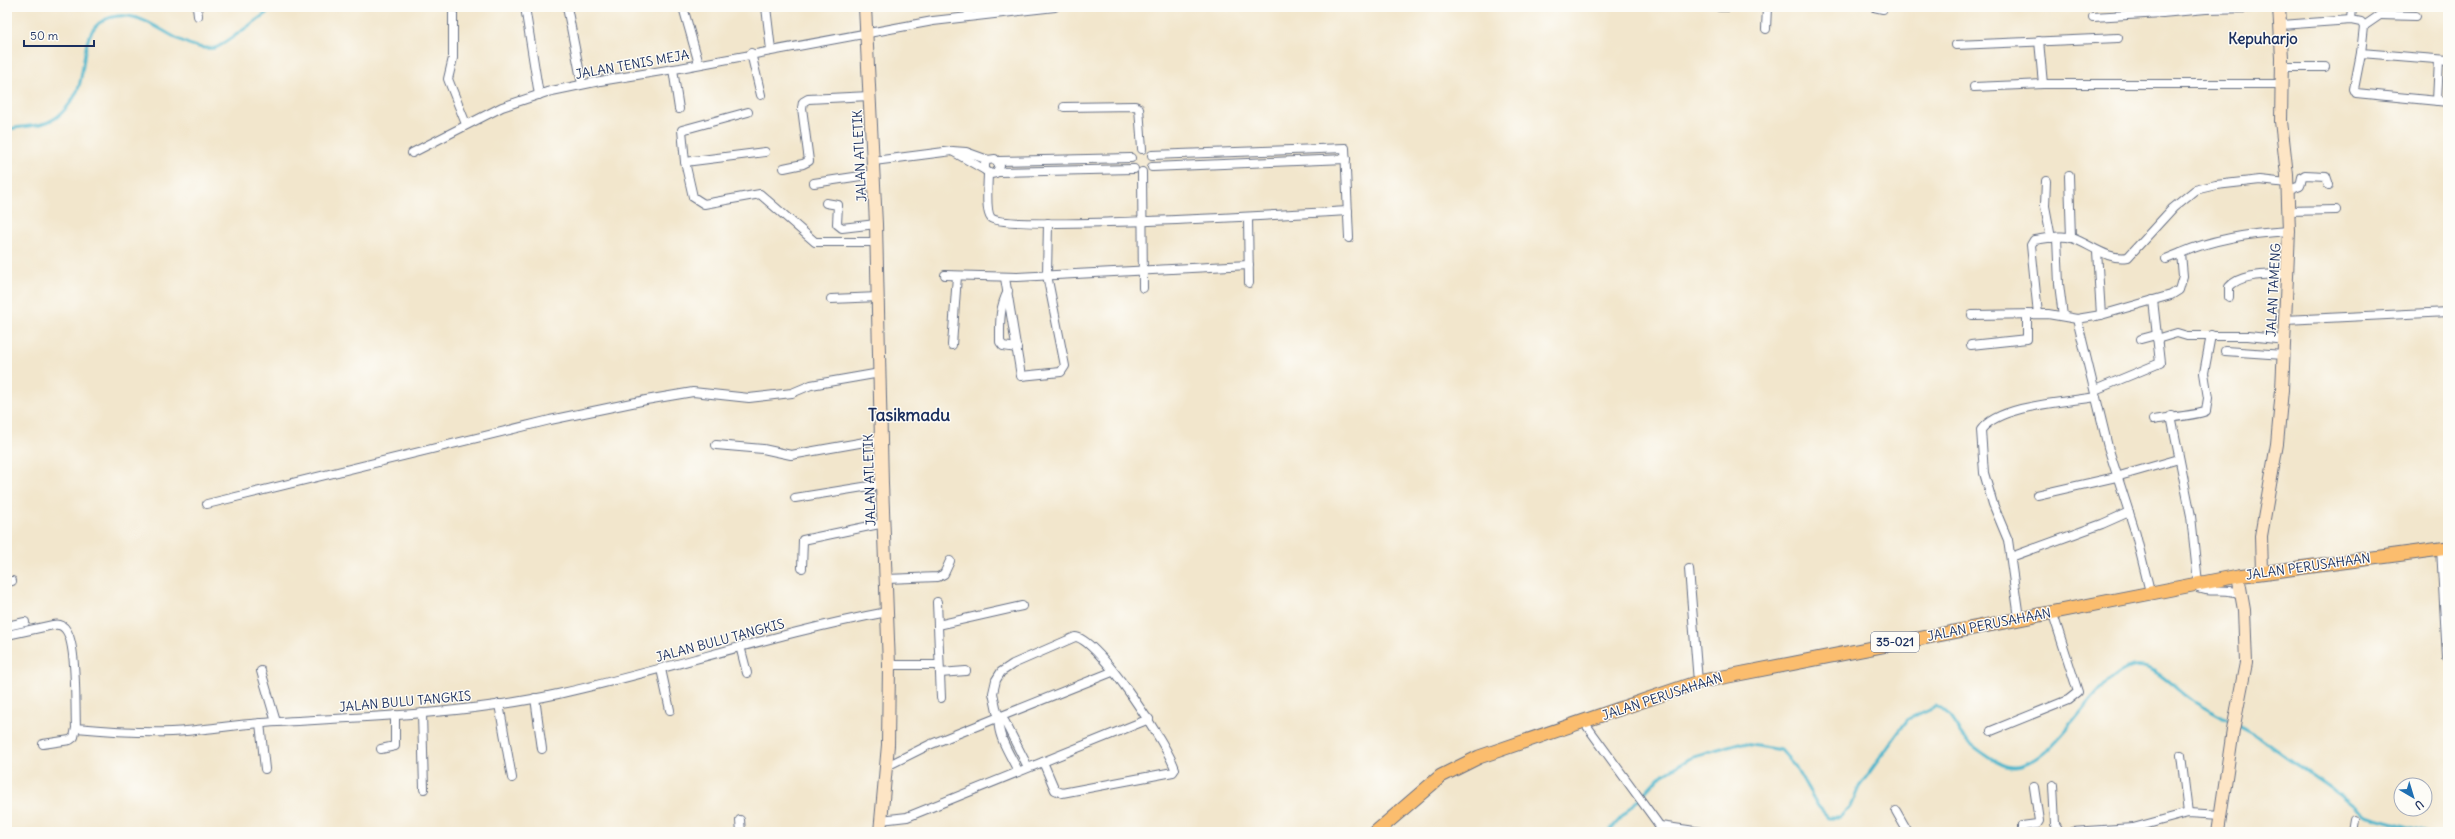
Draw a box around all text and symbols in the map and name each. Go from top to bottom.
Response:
scale bar [24,22,94,48]
text: 50 m [30,28,59,43]
district label: Kepuharjo [2228,29,2298,49]
street label: JALAN TENIS MEJA [574,46,690,83]
street label: JALAN ATLETIK [849,109,870,203]
street label: JALAN TAMENG [2263,243,2284,337]
district label: Tasikmadu [868,404,950,426]
street label: JALAN ATLETIK [859,434,880,526]
street label: JALAN PERUSAHAAN [2245,549,2372,584]
street label: JALAN PERUSAHAAN [1926,604,2052,645]
street label: JALAN BULU TANGKIS [654,615,786,666]
road number: 35-021 [1871,632,1919,652]
street label: JALAN PERUSAHAAN [1600,669,1725,724]
street label: JALAN BULU TANGKIS [338,687,472,716]
north arrow [2393,777,2433,817]
text: U [2412,797,2426,813]

